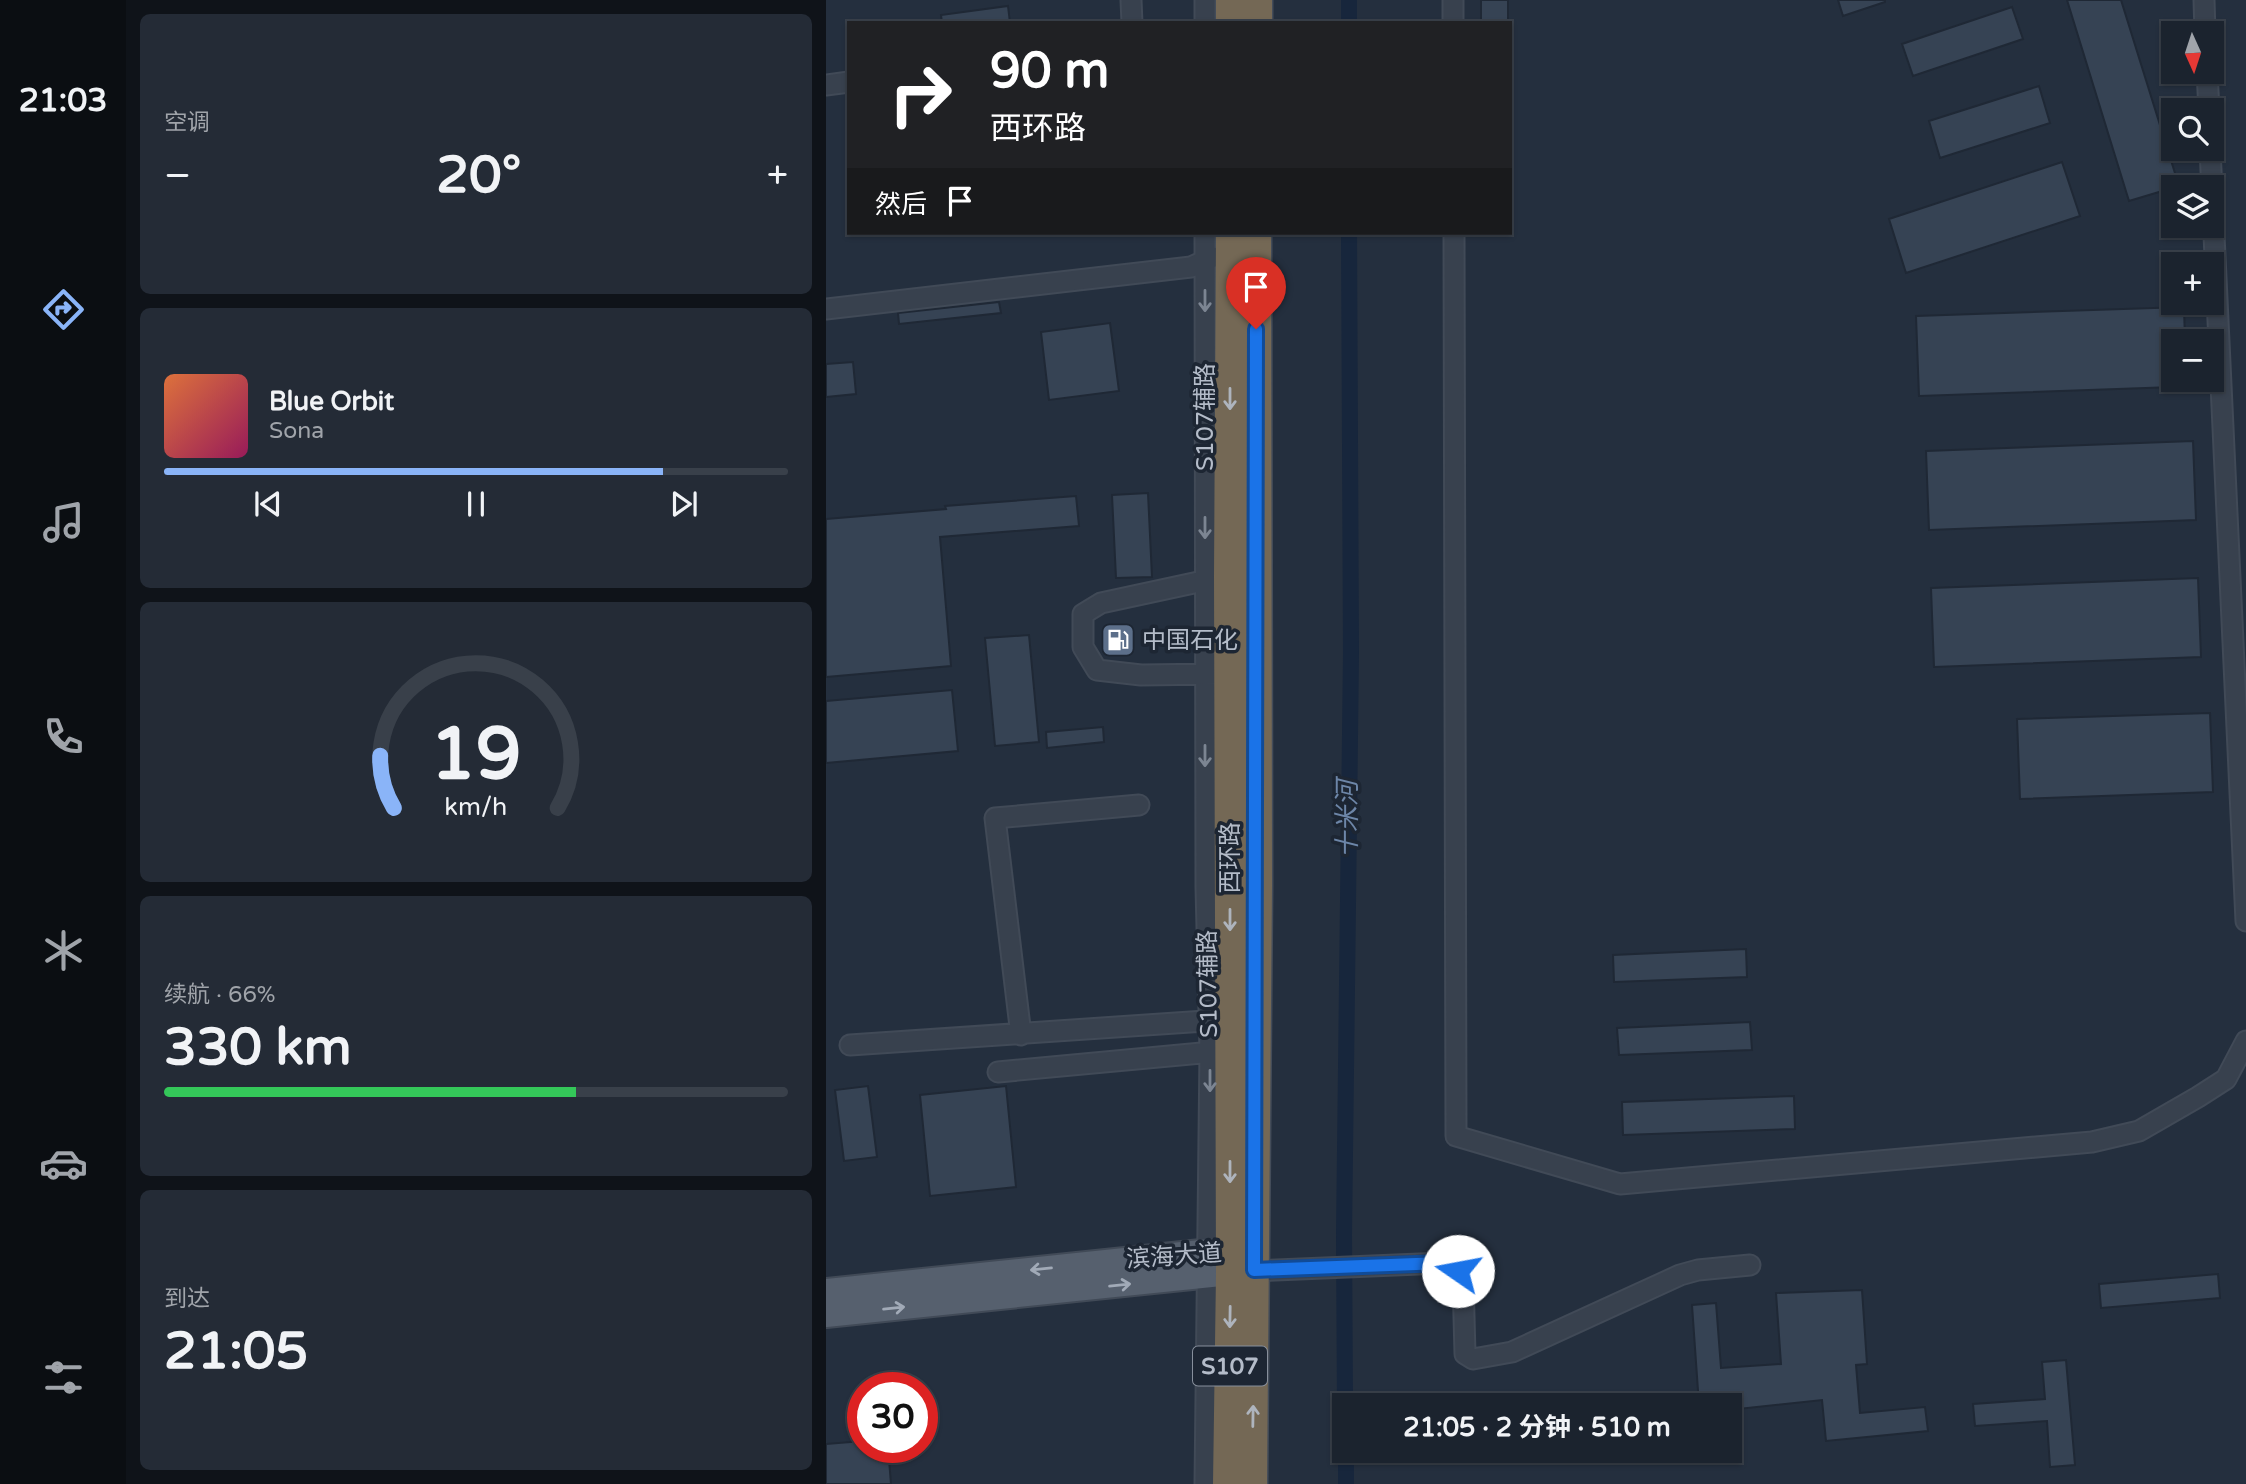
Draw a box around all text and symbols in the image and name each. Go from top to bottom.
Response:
north arrow [2161,21,2224,84]
map controls [2161,21,2224,392]
text: 90 m [990,42,1109,101]
icon: right [875,49,966,140]
text: 21:03 [19,82,107,120]
button: search [2161,98,2224,161]
text: 空调 [164,109,210,137]
text: 西环路 [990,110,1086,148]
text: 20° [436,144,521,207]
text: − [164,153,191,199]
text: + [767,153,788,199]
button: layers [2161,175,2224,238]
icon: arrive [941,182,979,220]
text: 然后 [875,189,927,220]
button: + [2161,252,2224,315]
pin [1226,257,1286,329]
icon: arrive [1237,268,1275,306]
icon: directions [39,285,88,334]
one-way arrow [1198,289,1212,312]
button: − [2161,329,2224,392]
street label: S107辅路 [1191,363,1220,471]
text: Blue Orbit [269,386,394,417]
one-way arrow [1223,387,1237,410]
text: Sona [269,417,324,445]
icon: previous [249,485,287,523]
icon: pause [457,485,495,523]
icon: next [665,485,703,523]
icon: music [39,498,88,547]
one-way arrow [1198,517,1212,540]
fuel station icon: 中国石化 [1099,621,1137,659]
place label: 中国石化 [1142,626,1238,655]
text: 19 [430,711,522,799]
icon: phone [39,712,88,761]
one-way arrow [1198,744,1212,767]
water label: 十米河 [1332,775,1363,858]
text: km/h [445,792,507,822]
street label: 西环路 [1216,822,1245,894]
one-way arrow [1223,909,1237,932]
icon: climate [39,926,88,975]
street label: S107辅路 [1193,930,1224,1038]
text: 续航 · 66% [164,981,276,1009]
text: 330 km [164,1016,352,1079]
one-way arrow [1203,1070,1217,1093]
icon: car [39,1139,88,1188]
one-way arrow [1223,1161,1237,1184]
position arrow [1421,1234,1495,1308]
street label: 滨海大道 [1125,1239,1223,1274]
one-way arrow [1030,1262,1053,1275]
one-way arrow [1108,1278,1131,1291]
text: 到达 [164,1285,210,1313]
one-way arrow [882,1302,905,1315]
one-way arrow [1223,1305,1237,1328]
text: 21:05 [164,1320,308,1383]
road number: S107 [1193,1346,1267,1386]
icon: filters [39,1353,88,1402]
speed limit sign: 30 [847,1372,938,1463]
one-way arrow [1246,1405,1260,1428]
text: 21:05 · 2 分钟 · 510 m [1403,1412,1671,1443]

